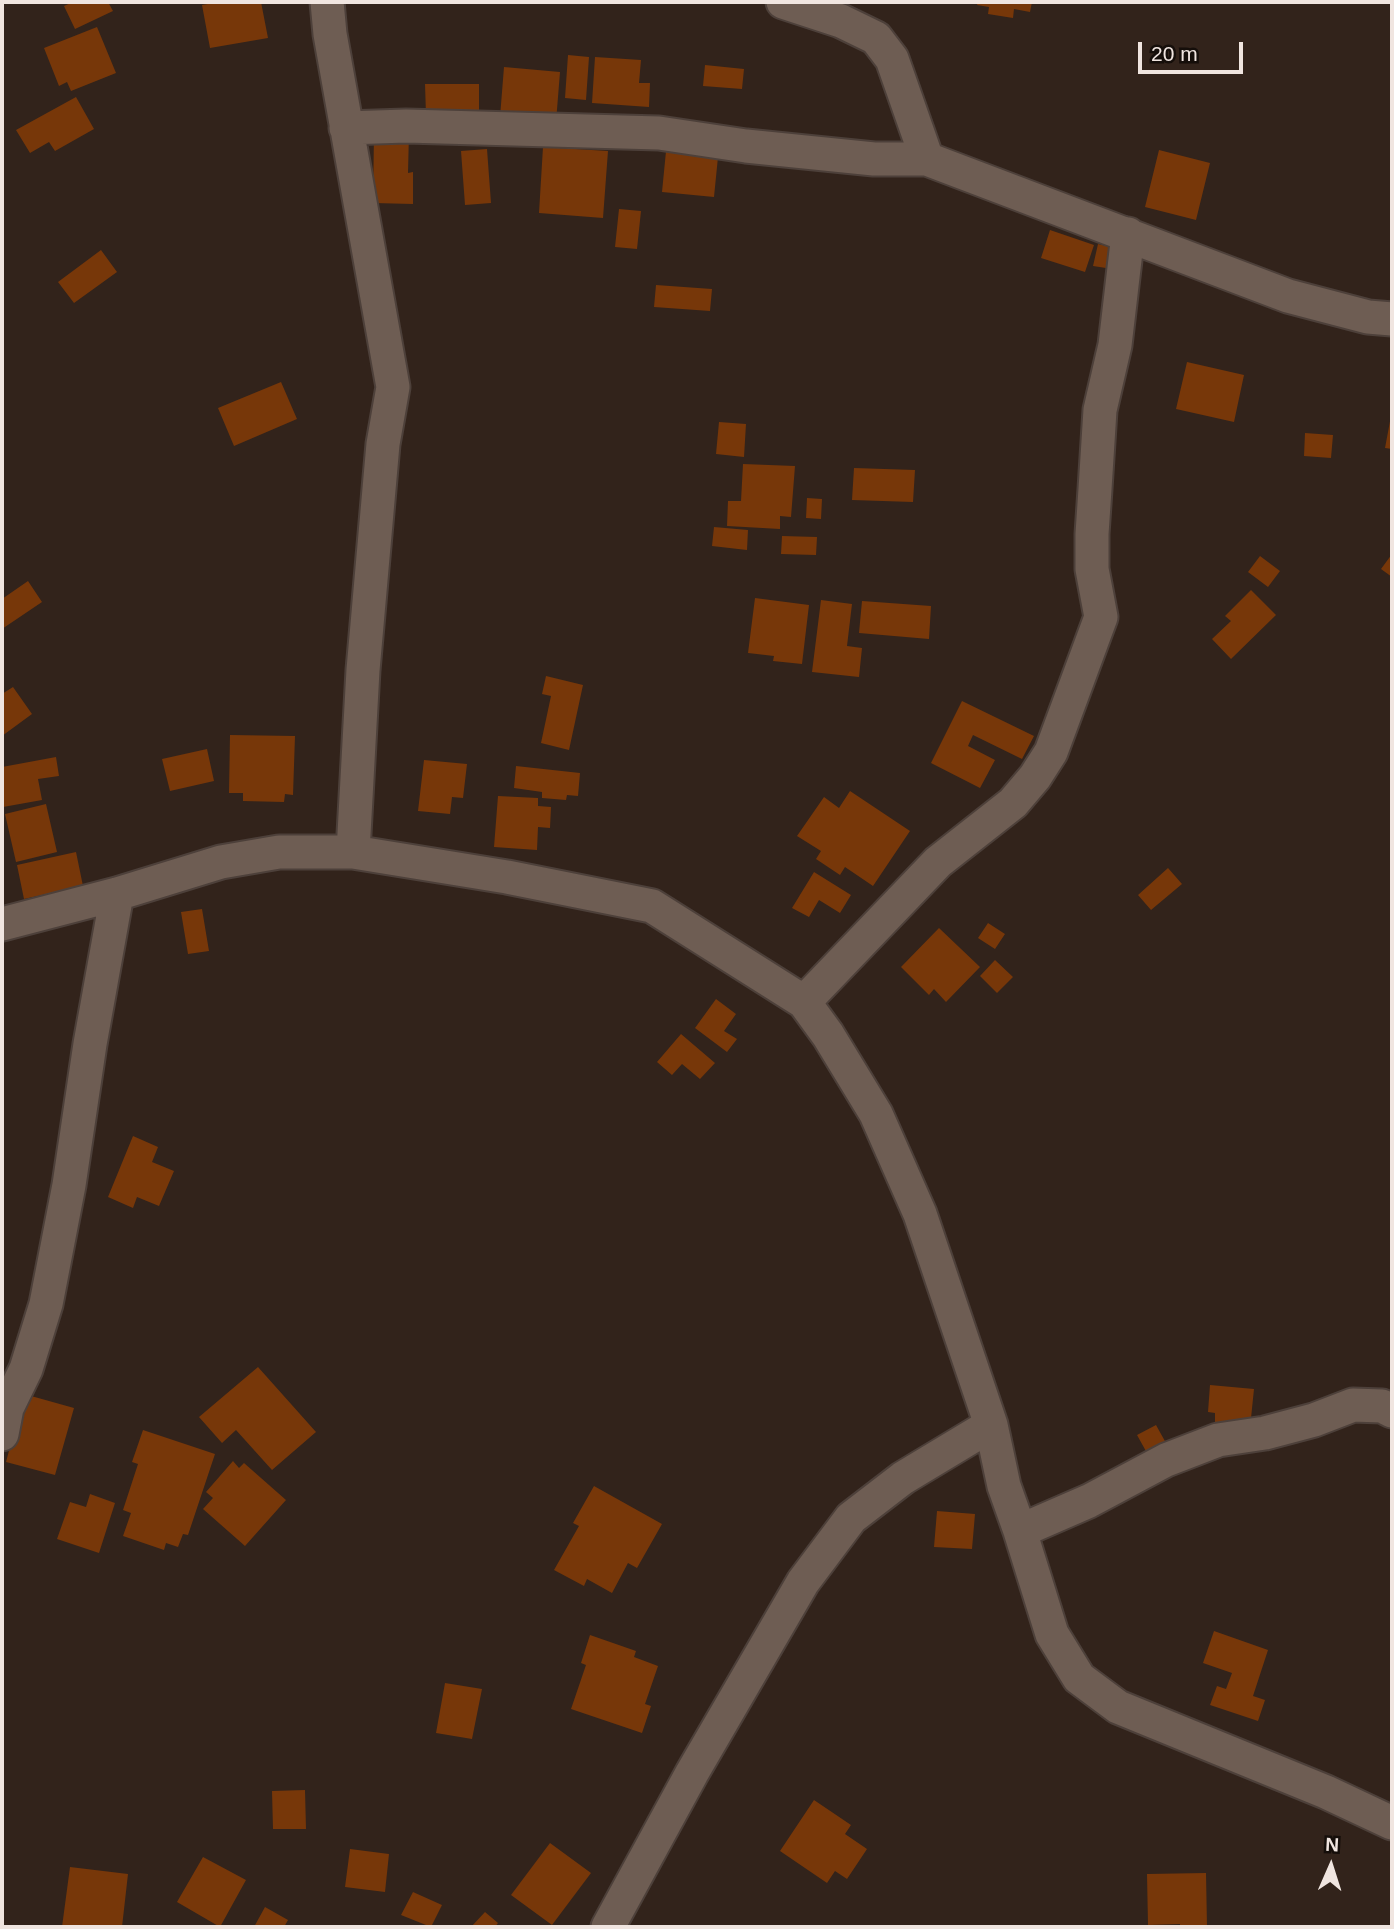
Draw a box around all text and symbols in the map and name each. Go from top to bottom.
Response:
scale bar [1142,28,1247,72]
text: 20 m [1151,42,1198,65]
north arrow [1296,1831,1366,1901]
text: N [1325,1834,1340,1855]

